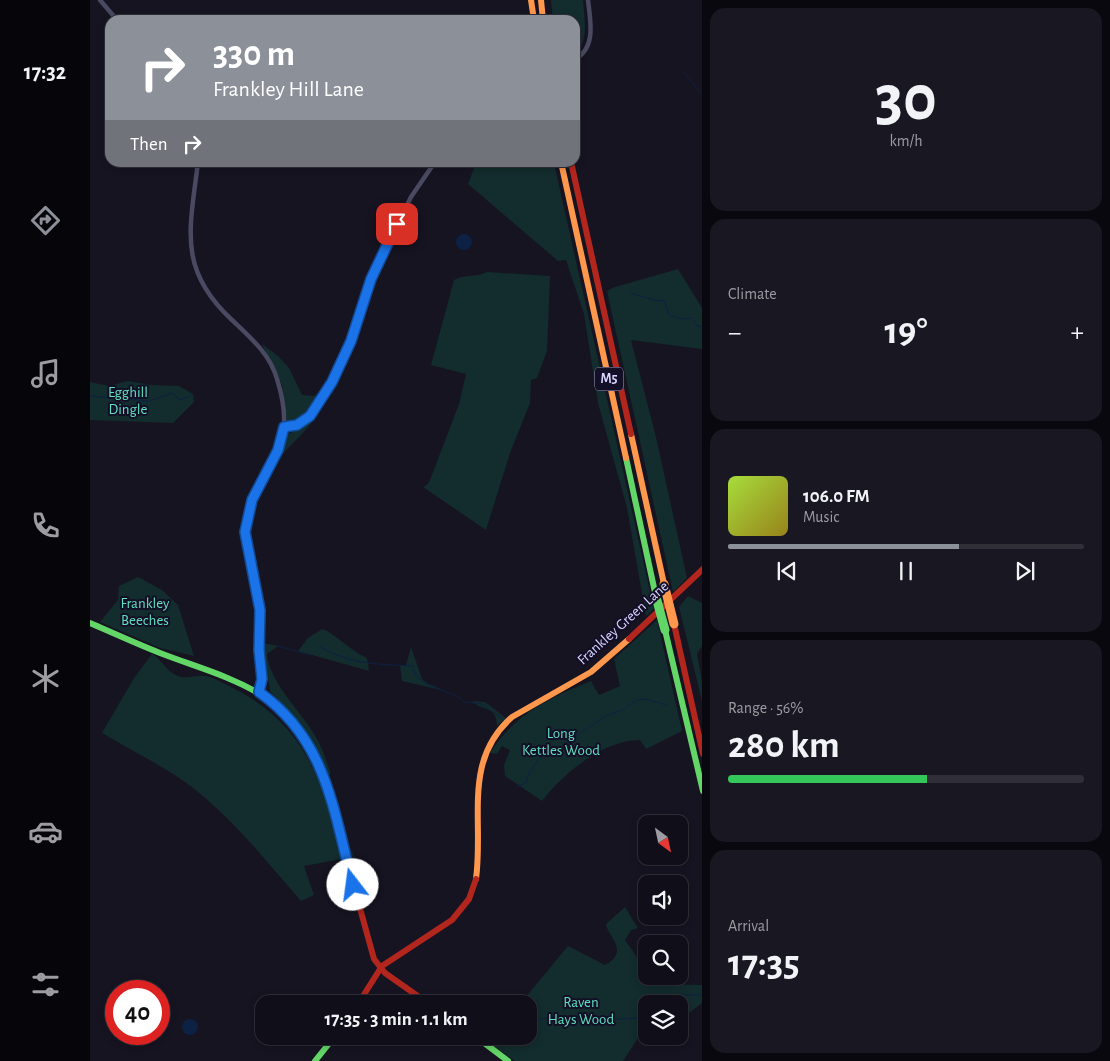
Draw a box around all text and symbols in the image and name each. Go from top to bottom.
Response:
icon: right [130,35,195,100]
text: 330 m [213,37,295,72]
text: 17:32 [24,61,66,83]
text: 30 [875,67,937,132]
text: Frankley Hill Lane [213,78,364,100]
icon: right [178,130,206,158]
text: km/h [889,133,923,149]
text: Then [130,135,168,154]
icon: directions [28,203,63,238]
pin [376,203,418,245]
icon: arrive [383,210,411,238]
text: Climate [728,286,777,302]
text: 19° [884,313,928,351]
text: − [728,319,741,347]
text: + [1071,319,1084,347]
icon: music [28,356,63,391]
road number: M5 [595,368,623,390]
park label: Egghill Dingle [108,385,148,417]
text: 106.0 FM [803,487,870,506]
icon: phone [28,508,63,543]
text: Music [803,509,839,525]
icon: previous [773,557,801,585]
icon: pause [892,557,920,585]
icon: next [1011,557,1039,585]
street label: Frankley Green Lane [575,578,671,668]
park label: Frankley Beeches [120,596,170,628]
icon: climate [28,661,63,696]
text: Range · 56% [728,700,804,716]
park label: Long Kettles Wood [522,726,600,758]
text: 280 km [728,727,840,765]
icon: car [28,814,63,849]
north arrow [638,815,688,865]
map controls [638,815,688,1045]
position arrow [326,858,378,910]
button: sound [638,875,688,925]
text: Arrival [728,918,769,934]
button: search [638,935,688,985]
text: 17:35 [728,945,800,983]
icon: filters [28,967,63,1002]
speed limit sign: 40 [105,980,170,1045]
park label: Raven Hays Wood [548,995,614,1027]
button: layers [638,995,688,1045]
text: 17:35 · 3 min · 1.1 km [324,1010,468,1029]

